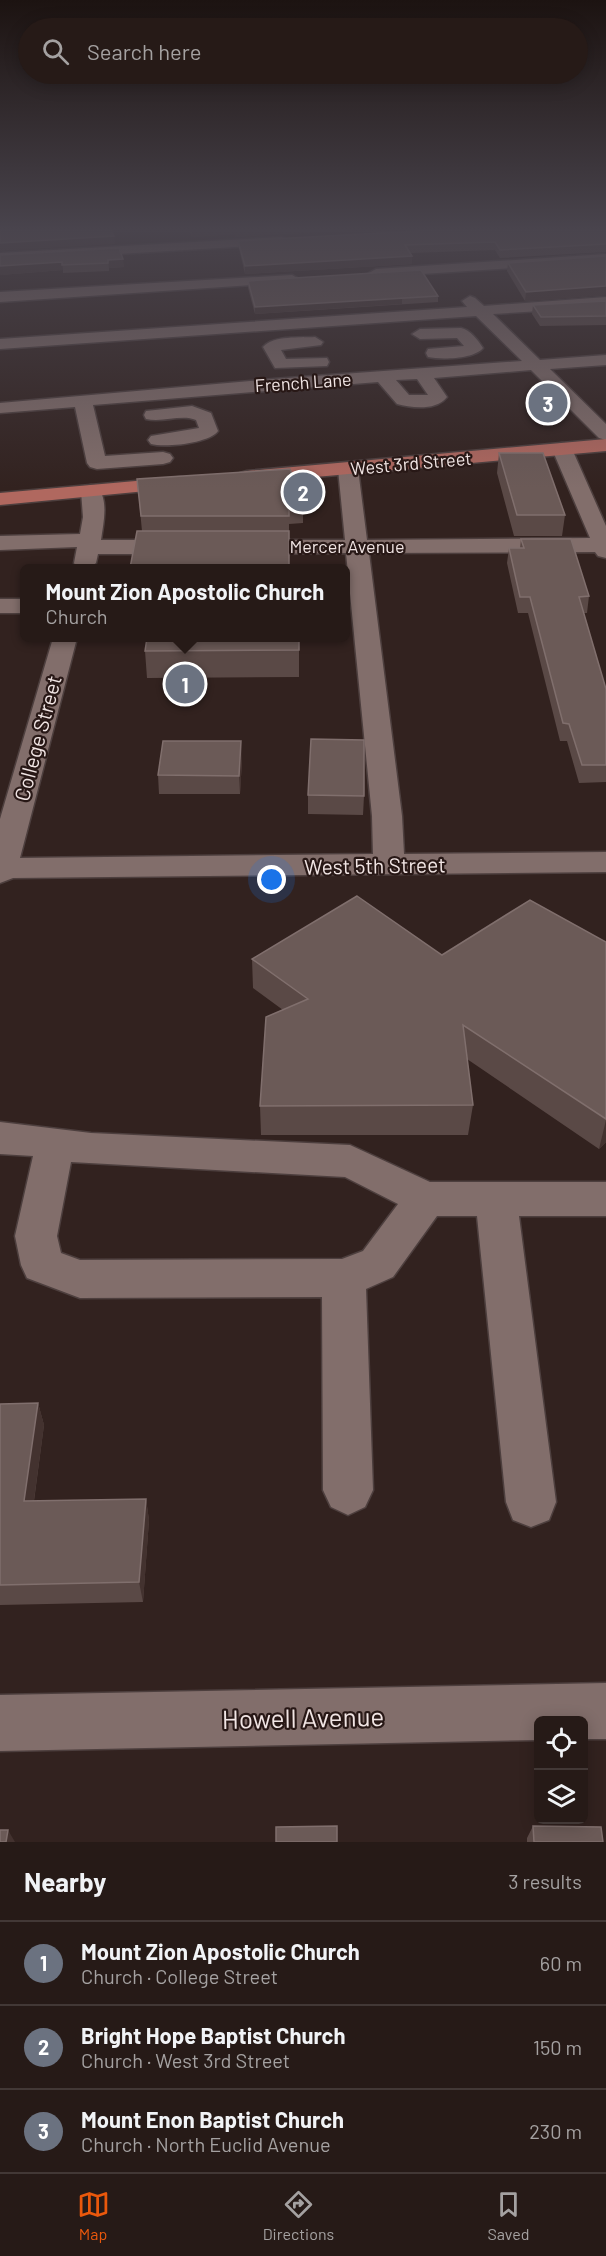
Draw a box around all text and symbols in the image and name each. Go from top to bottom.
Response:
search box [18,18,588,84]
icon: search [39,35,72,68]
text: Search here [87,38,201,64]
street label: French Lane [254,368,352,396]
pin: 3 [528,380,568,426]
street label: West 3rd Street [350,447,472,479]
pin: 2 [284,470,322,514]
street label: Mercer Avenue [289,535,405,557]
popup [20,564,350,642]
text: Mount Zion Apostolic Church [46,578,324,604]
text: Church [46,604,108,628]
pin: 1 [166,662,204,706]
street label: College Street [8,672,66,804]
street label: West 5th Street [304,851,446,879]
your location [257,865,286,894]
street label: Howell Avenue [221,1700,385,1734]
map controls [534,1716,588,1824]
button: locate [534,1716,588,1770]
button: layers [534,1770,588,1824]
text: Nearby [24,1866,106,1897]
text: 3 results [508,1869,582,1893]
text: Mount Zion Apostolic Church [81,1938,360,1964]
text: 1 [40,1951,47,1975]
text: 60 m [540,1951,582,1975]
text: Church · College Street [81,1964,278,1988]
text: Bright Hope Baptist Church [81,2022,345,2048]
text: 2 [38,2035,49,2059]
text: 150 m [533,2035,582,2059]
text: Church · West 3rd Street [81,2048,290,2072]
text: Mount Enon Baptist Church [81,2106,344,2132]
text: 3 [38,2119,49,2143]
text: 230 m [529,2119,582,2143]
text: Church · North Euclid Avenue [81,2132,331,2156]
tab: Map [77,2188,110,2243]
tab: Directions [263,2188,334,2243]
tab: Saved [487,2188,529,2243]

